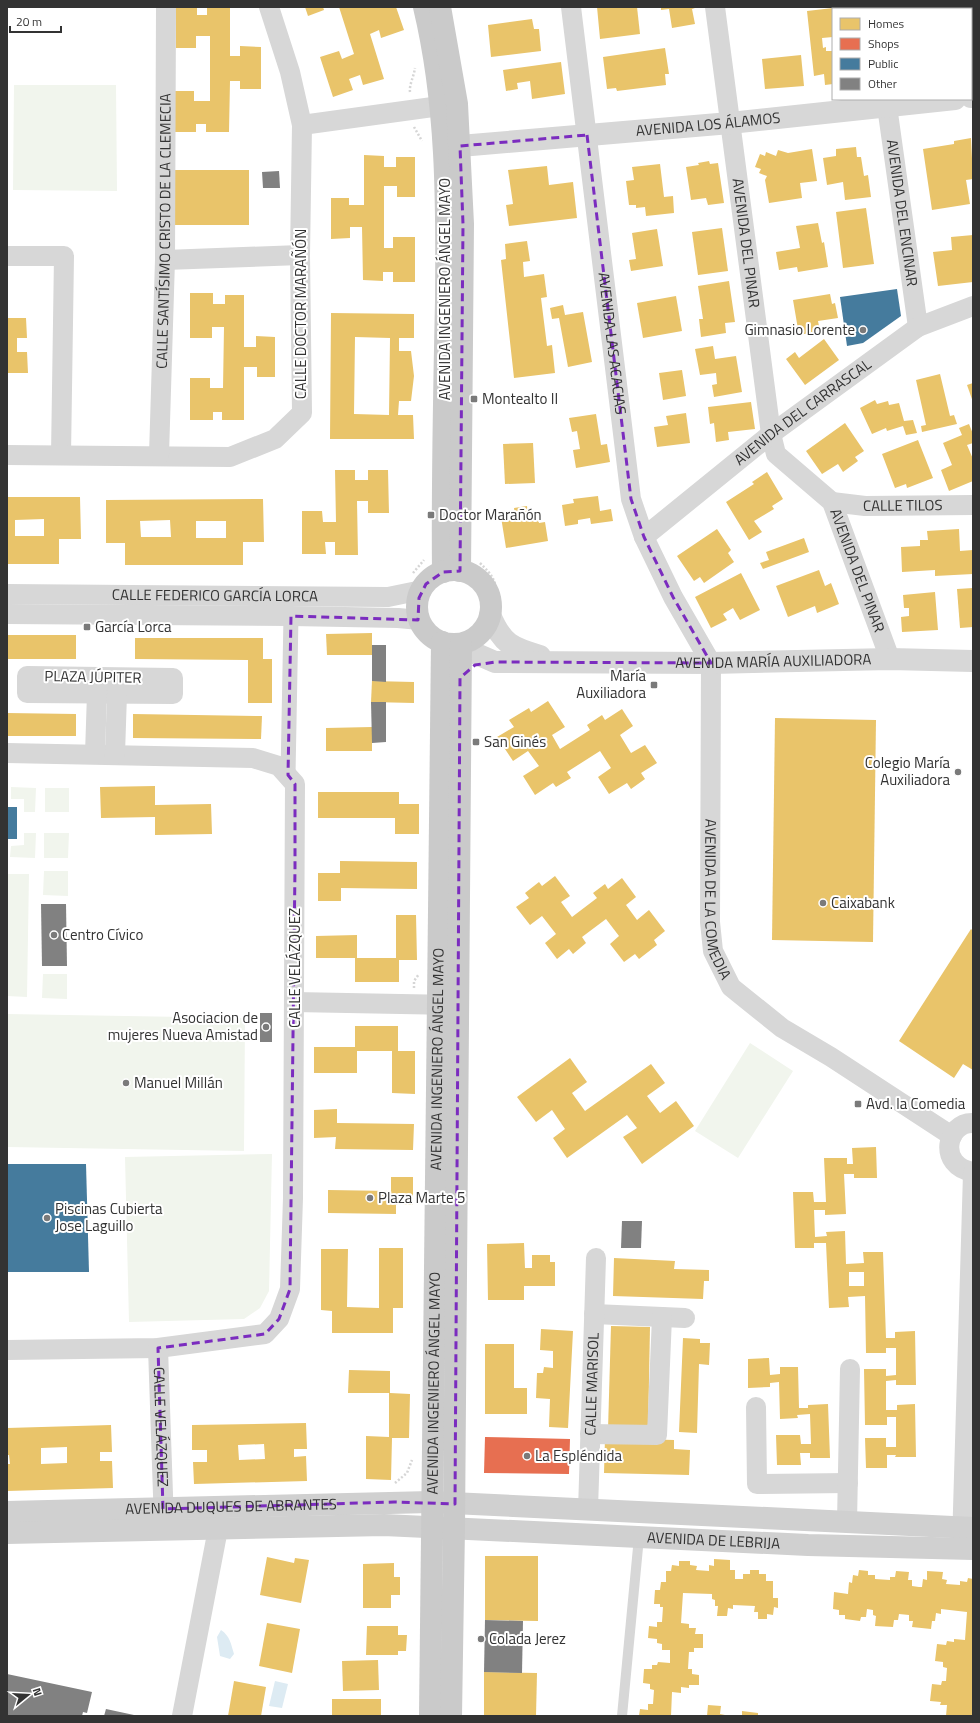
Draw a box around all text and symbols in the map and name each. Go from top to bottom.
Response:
scale bar [10,8,61,34]
legend [832,8,972,100]
text: 20 m [16,12,42,31]
text: Homes [868,14,904,33]
text: Shops [868,34,900,53]
text: Public [868,54,898,73]
text: Other [868,74,897,93]
street label: CALLE SANTÍSIMO CRISTO DE LA CLEMECIA [150,93,177,369]
street label: AVENIDA LOS ÁLAMOS [635,106,781,142]
street label: AVENIDA DEL ENCINAR [881,138,924,288]
street label: AVENIDA DEL PINAR [727,177,766,309]
street label: AVENIDA INGENIERO ÁNGEL MAYO [433,178,456,400]
street label: CALLE DOCTOR MARAÑÓN [289,229,312,399]
street label: AVENIDA LAS ACACIAS [592,271,633,416]
place label: Gimnasio Lorente [744,318,855,341]
marker: Gimnasio Lorente [858,325,868,335]
street label: AVENIDA DEL CARRASCAL [729,353,876,471]
place label: Montealto II [482,387,558,410]
marker: Montealto II [469,394,479,404]
street label: CALLE TILOS [863,493,943,517]
place label: Doctor Marañón [439,503,542,526]
street label: AVENIDA DEL PINAR [824,505,891,636]
marker: Doctor Marañón [426,510,436,520]
street label: CALLE FEDERICO GARCÍA LORCA [112,583,318,607]
place label: García Lorca [95,615,172,638]
marker: García Lorca [82,622,92,632]
street label: AVENIDA MARÍA AUXILIADORA [675,647,872,674]
street label: PLAZA JÚPITER [44,664,142,689]
place label: María Auxiliadora [576,664,646,704]
marker: María Auxiliadora [649,680,659,690]
place label: San Ginés [484,730,546,753]
marker: San Ginés [471,737,481,747]
place label: Colegio María Auxiliadora [865,751,950,791]
marker: Colegio María Auxiliadora [953,767,963,777]
street label: AVENIDA DE LA COMEDIA [699,819,738,983]
place label: Caixabank [831,891,895,914]
marker: Caixabank [818,898,828,908]
street label: CALLE VELÁZQUEZ [283,908,306,1028]
place label: Centro Cívico [62,923,144,946]
marker: Centro Cívico [49,930,59,940]
street label: AVENIDA INGENIERO ÁNGEL MAYO [424,947,450,1170]
place label: Asociacion de mujeres Nueva Amistad [108,1006,258,1046]
marker: Asociacion de mujeres Nueva Amistad [261,1022,271,1032]
place label: Manuel Millán [134,1071,223,1094]
marker: Manuel Millán [121,1078,131,1088]
place label: Avd. la Comedia [866,1092,966,1115]
marker: Avd. la Comedia [853,1099,863,1109]
place label: Plaza Marte 5 [378,1186,465,1209]
marker: Plaza Marte 5 [365,1193,375,1203]
place label: Piscinas Cubierta Jose Laguillo [55,1197,163,1237]
marker: Piscinas Cubierta Jose Laguillo [42,1213,52,1223]
street label: AVENIDA INGENIERO ÁNGEL MAYO [420,1271,446,1494]
street label: CALLE MARISOL [578,1332,605,1436]
street label: CALLE VELÁZQUEZ [148,1366,175,1487]
place label: La Espléndida [535,1444,622,1467]
marker: La Espléndida [522,1451,532,1461]
street label: AVENIDA DUQUES DE ABRANTES [125,1492,337,1520]
street label: AVENIDA DE LEBRIJA [646,1525,781,1555]
place label: Colada Jerez [489,1627,566,1650]
marker: Colada Jerez [476,1634,486,1644]
north arrow [8,1675,48,1715]
text: N [29,1686,46,1698]

